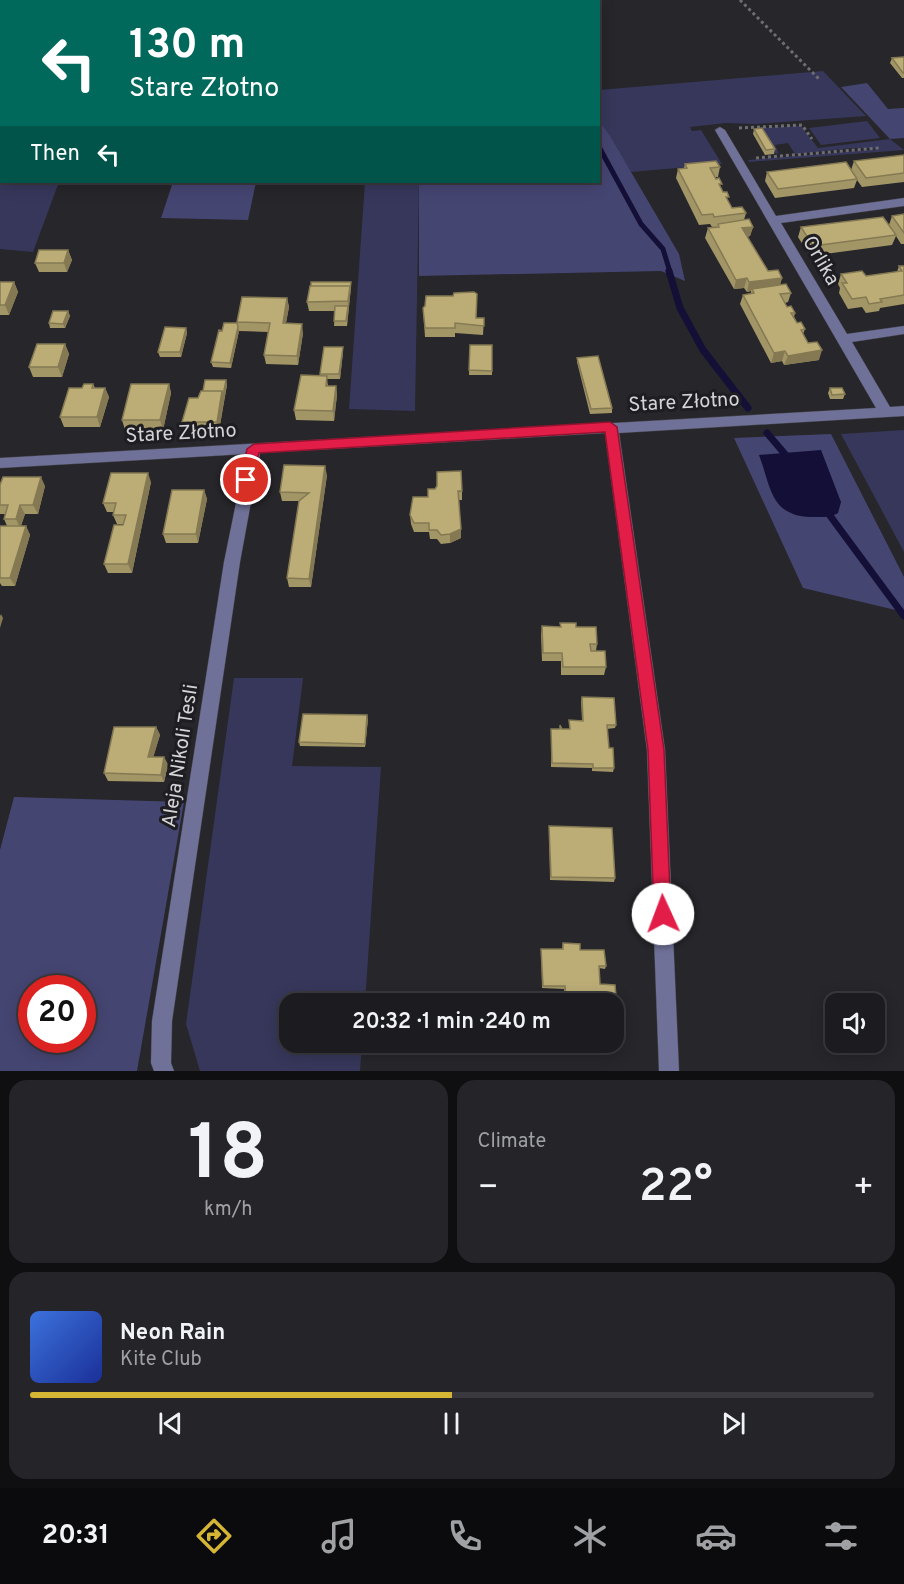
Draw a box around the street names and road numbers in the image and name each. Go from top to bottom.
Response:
street label: Orlika [795,231,845,291]
street label: Stare Złotno [628,387,740,419]
street label: Stare Złotno [125,418,237,450]
street label: Aleja Nikoli Tesli [157,683,205,829]

